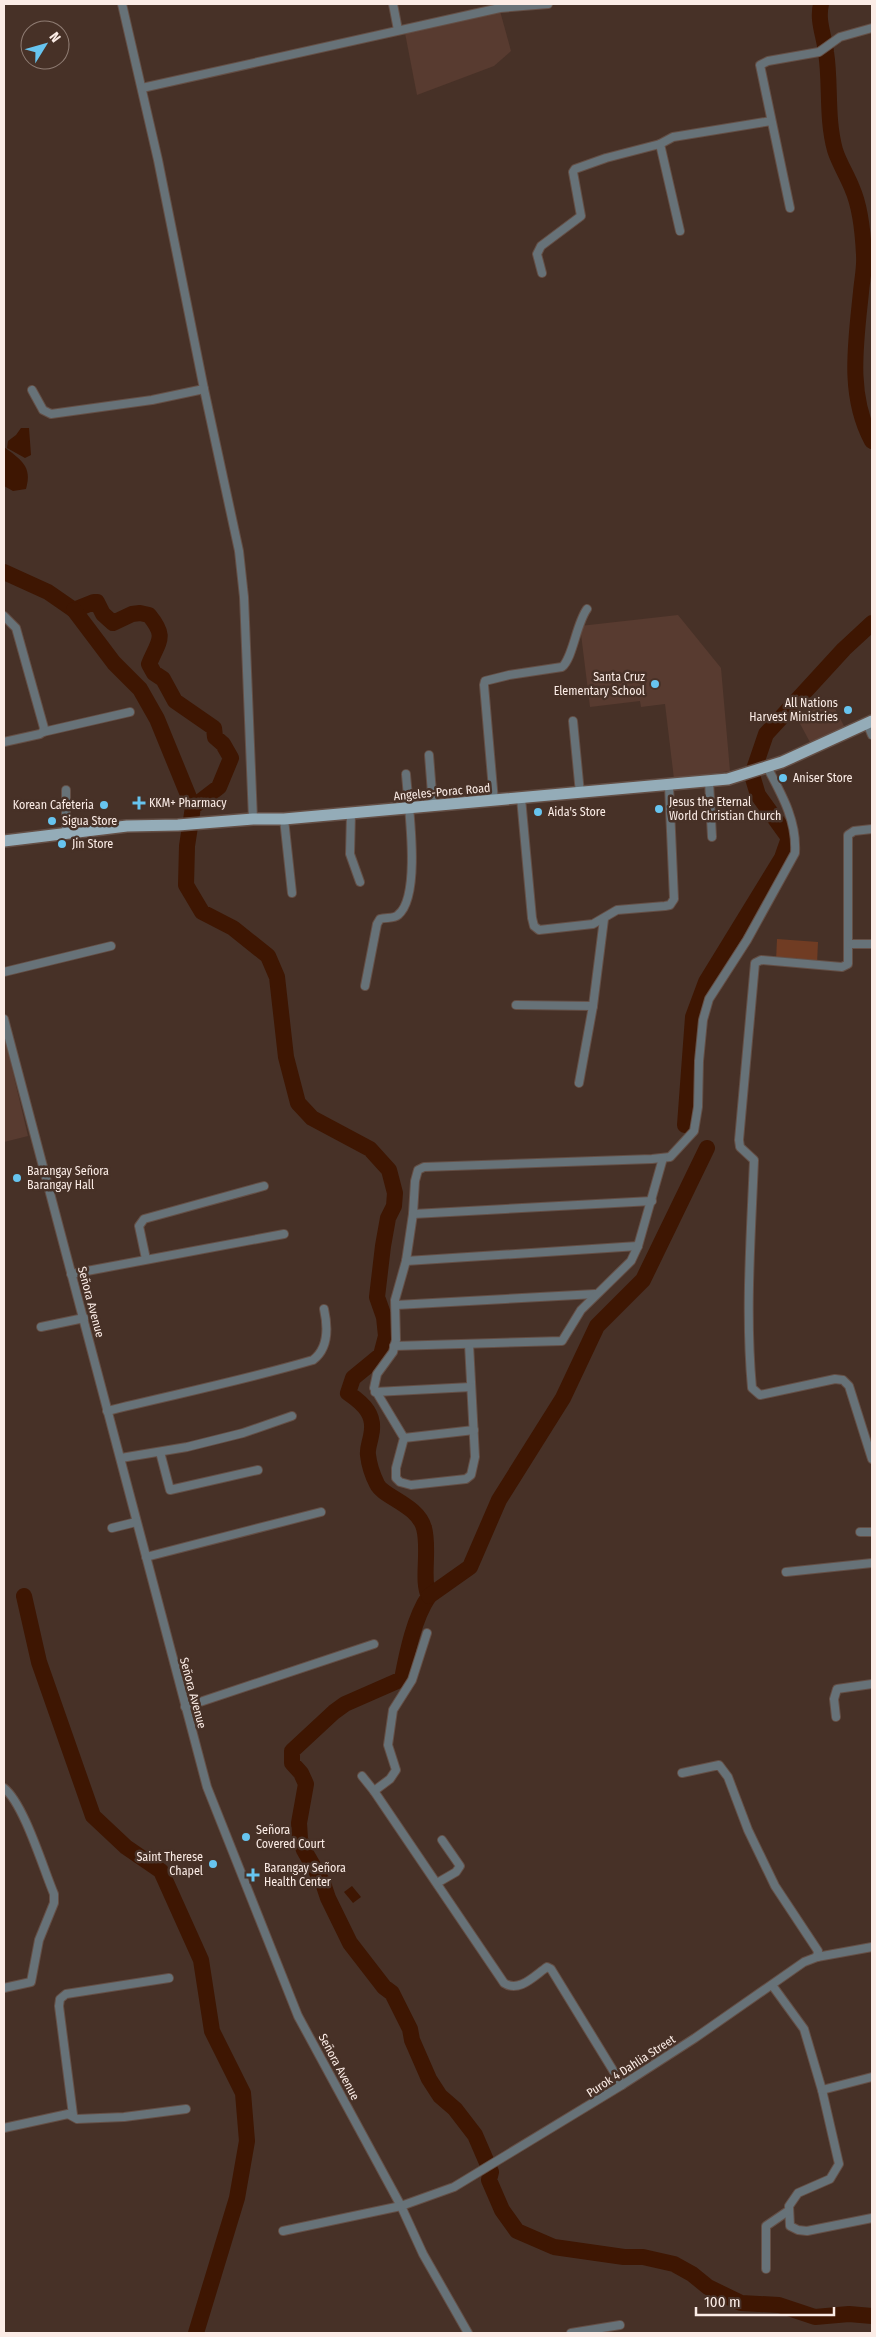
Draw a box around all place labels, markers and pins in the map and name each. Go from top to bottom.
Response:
place label: Santa Cruz Elementary School [554,670,645,698]
marker: Santa Cruz Elementary School [649,678,661,690]
place label: All Nations Harvest Ministries [749,696,838,724]
marker: All Nations Harvest Ministries [842,704,854,716]
place label: Aniser Store [793,771,853,785]
marker: Aniser Store [777,772,789,784]
place label: Jesus the Eternal World Christian Church [669,795,781,823]
place label: KKM+ Pharmacy [149,796,227,810]
marker: KKM+ Pharmacy [133,797,145,809]
place label: Korean Cafeteria [13,798,94,812]
marker: Korean Cafeteria [98,799,110,811]
marker: Jesus the Eternal World Christian Church [653,803,665,815]
place label: Aida's Store [548,805,606,819]
marker: Aida's Store [532,806,544,818]
place label: Sigua Store [62,814,117,828]
marker: Sigua Store [46,815,58,827]
place label: Jin Store [72,837,113,851]
marker: Jin Store [56,838,68,850]
place label: Barangay Señora Barangay Hall [27,1164,109,1192]
marker: Barangay Señora Barangay Hall [11,1172,23,1184]
place label: Señora Covered Court [256,1823,325,1851]
marker: Señora Covered Court [240,1831,252,1843]
place label: Saint Therese Chapel [136,1850,203,1878]
marker: Saint Therese Chapel [207,1858,219,1870]
place label: Barangay Señora Health Center [264,1861,346,1889]
marker: Barangay Señora Health Center [246,1868,260,1882]

